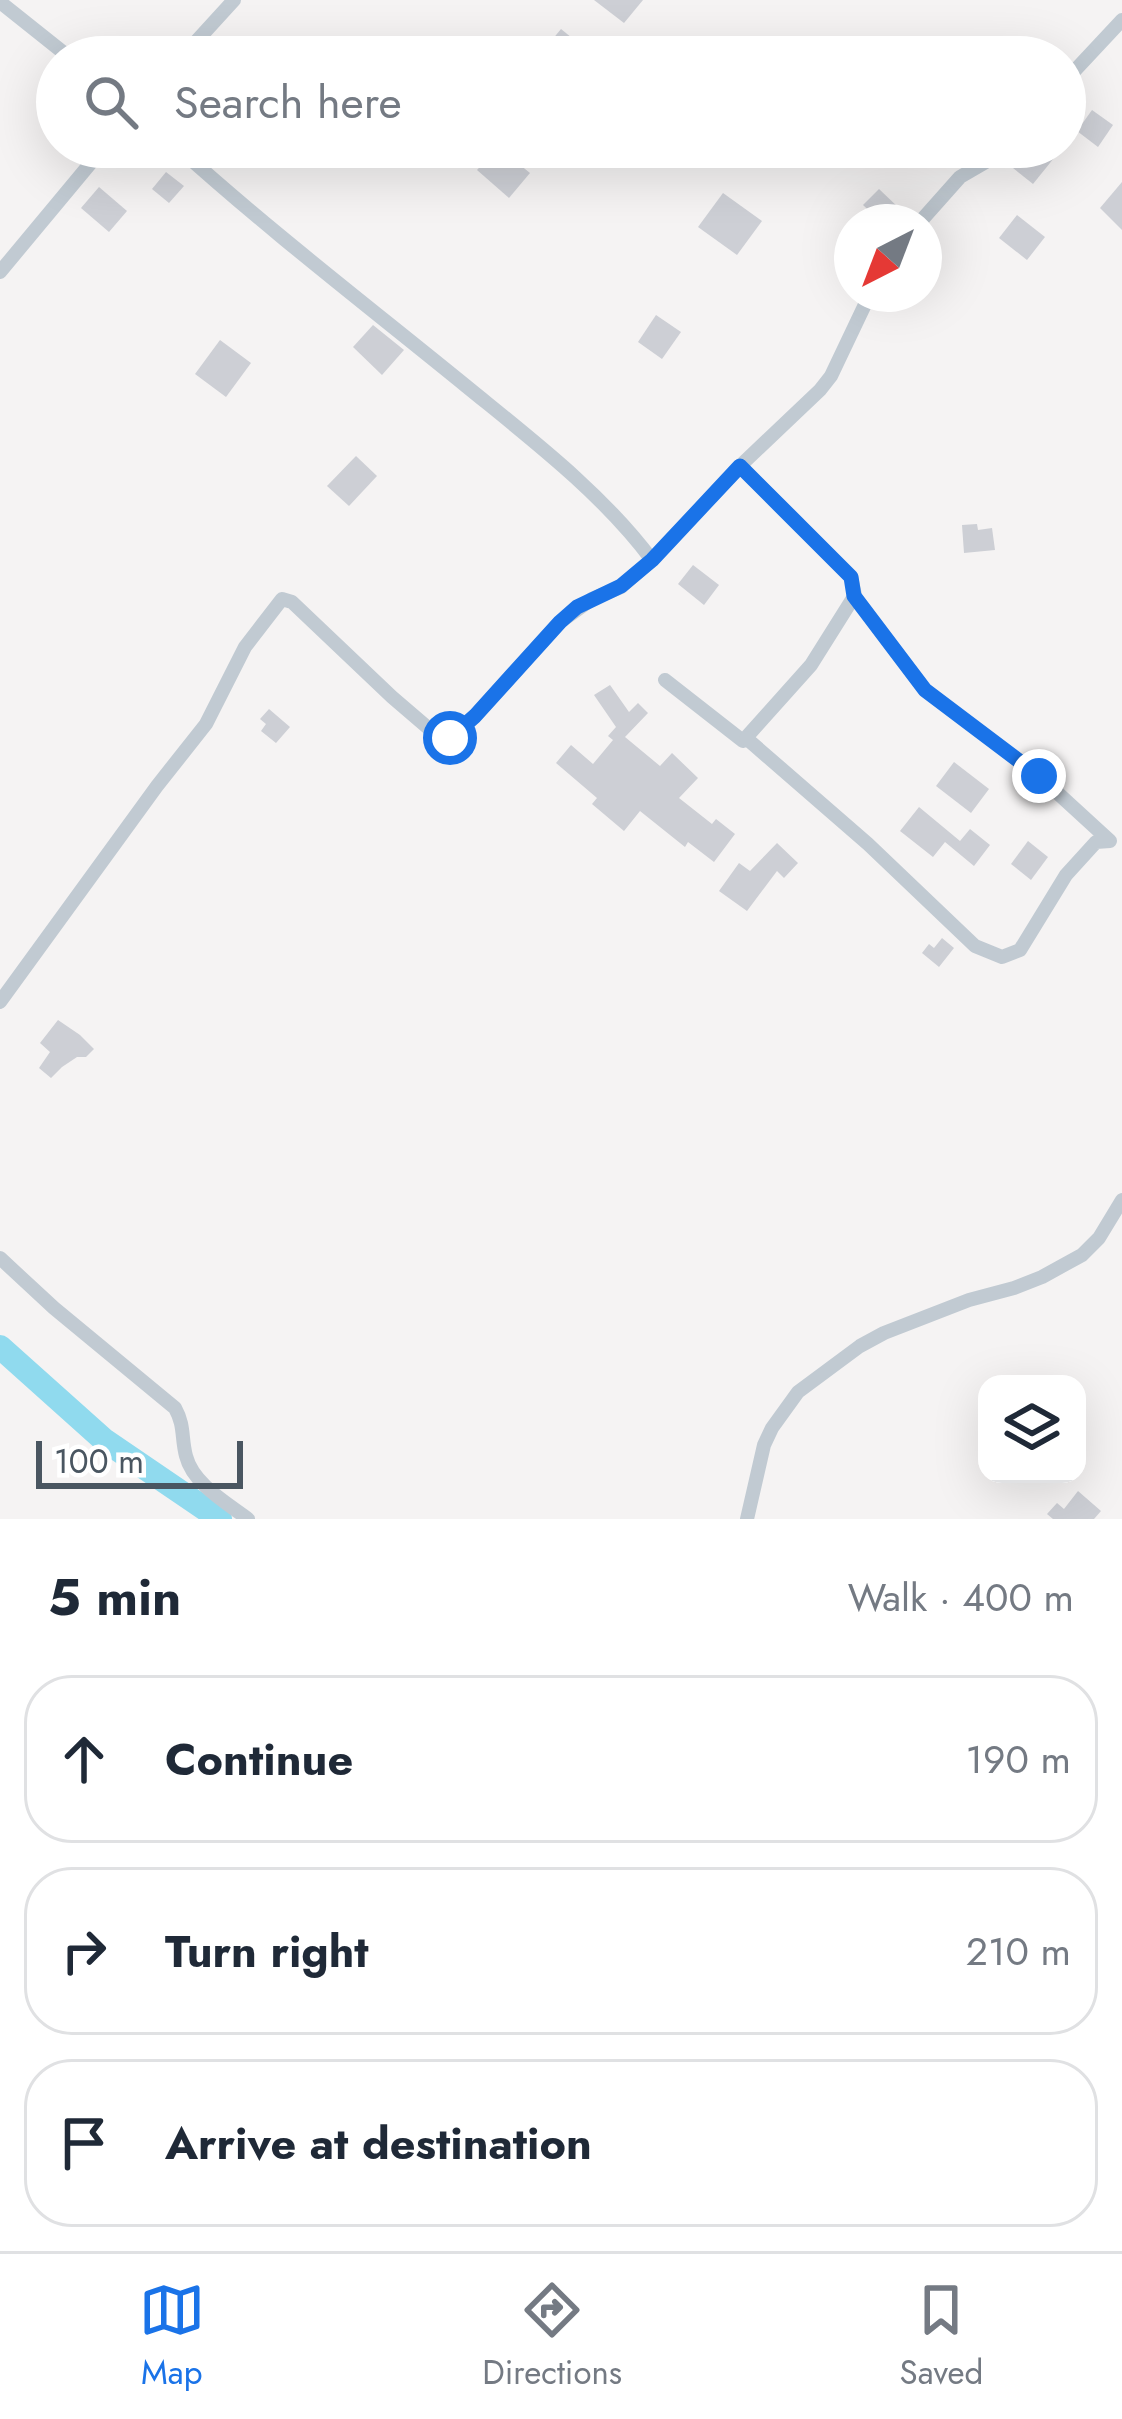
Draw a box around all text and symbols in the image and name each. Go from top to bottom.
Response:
search box [36,36,1086,168]
icon: search [78,69,144,135]
text: Search here [174,70,402,135]
north arrow [834,204,942,312]
route start [423,711,477,765]
route end [1012,749,1066,803]
map controls [978,1375,1086,1483]
button: layers [978,1375,1086,1483]
scale bar [36,1435,243,1488]
text: 100 m [54,1438,144,1485]
text: 5 min [48,1560,181,1634]
text: Walk · 400 m [848,1569,1074,1626]
icon: ahead [51,1726,117,1792]
text: Continue [165,1727,353,1792]
text: 190 m [965,1731,1071,1788]
icon: right [51,1918,117,1984]
text: Turn right [165,1919,369,1984]
text: 210 m [966,1923,1071,1980]
icon: arrive [51,2110,117,2176]
text: Arrive at destination [165,2111,592,2176]
tab: Map [139,2277,205,2396]
tab: Directions [482,2277,622,2396]
tab: Saved [900,2277,983,2396]

